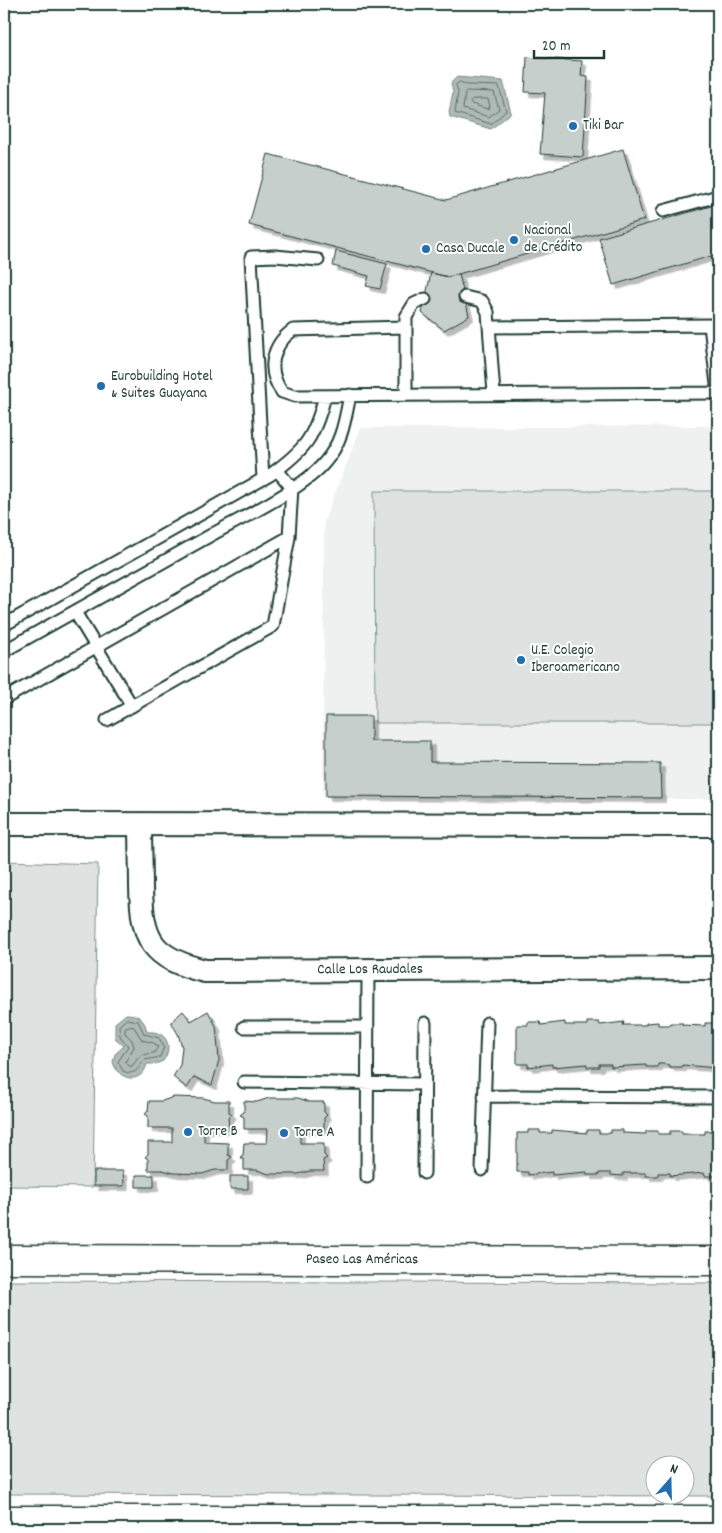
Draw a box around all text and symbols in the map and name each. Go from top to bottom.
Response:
scale bar [534,28,604,60]
text: 20 m [542,36,570,58]
place label: Tiki Bar [583,115,624,137]
marker: Tiki Bar [567,120,579,132]
place label: Nacional de Crédito [524,220,583,259]
marker: Nacional de Crédito [508,234,520,246]
place label: Casa Ducale [436,238,505,260]
marker: Casa Ducale [420,243,432,255]
place label: Eurobuilding Hotel & Suites Guayana [111,366,213,405]
marker: Eurobuilding Hotel & Suites Guayana [95,380,107,392]
place label: U.E. Colegio Iberoamericano [531,640,620,679]
marker: U.E. Colegio Iberoamericano [515,654,527,666]
street label: Calle Los Raudales [317,959,423,981]
place label: Torre B [198,1121,238,1143]
place label: Torre A [294,1122,335,1144]
marker: Torre B [182,1126,194,1138]
marker: Torre A [278,1127,290,1139]
street label: Paseo Las Américas [306,1249,418,1271]
north arrow [644,1456,694,1506]
text: N [667,1459,681,1480]

